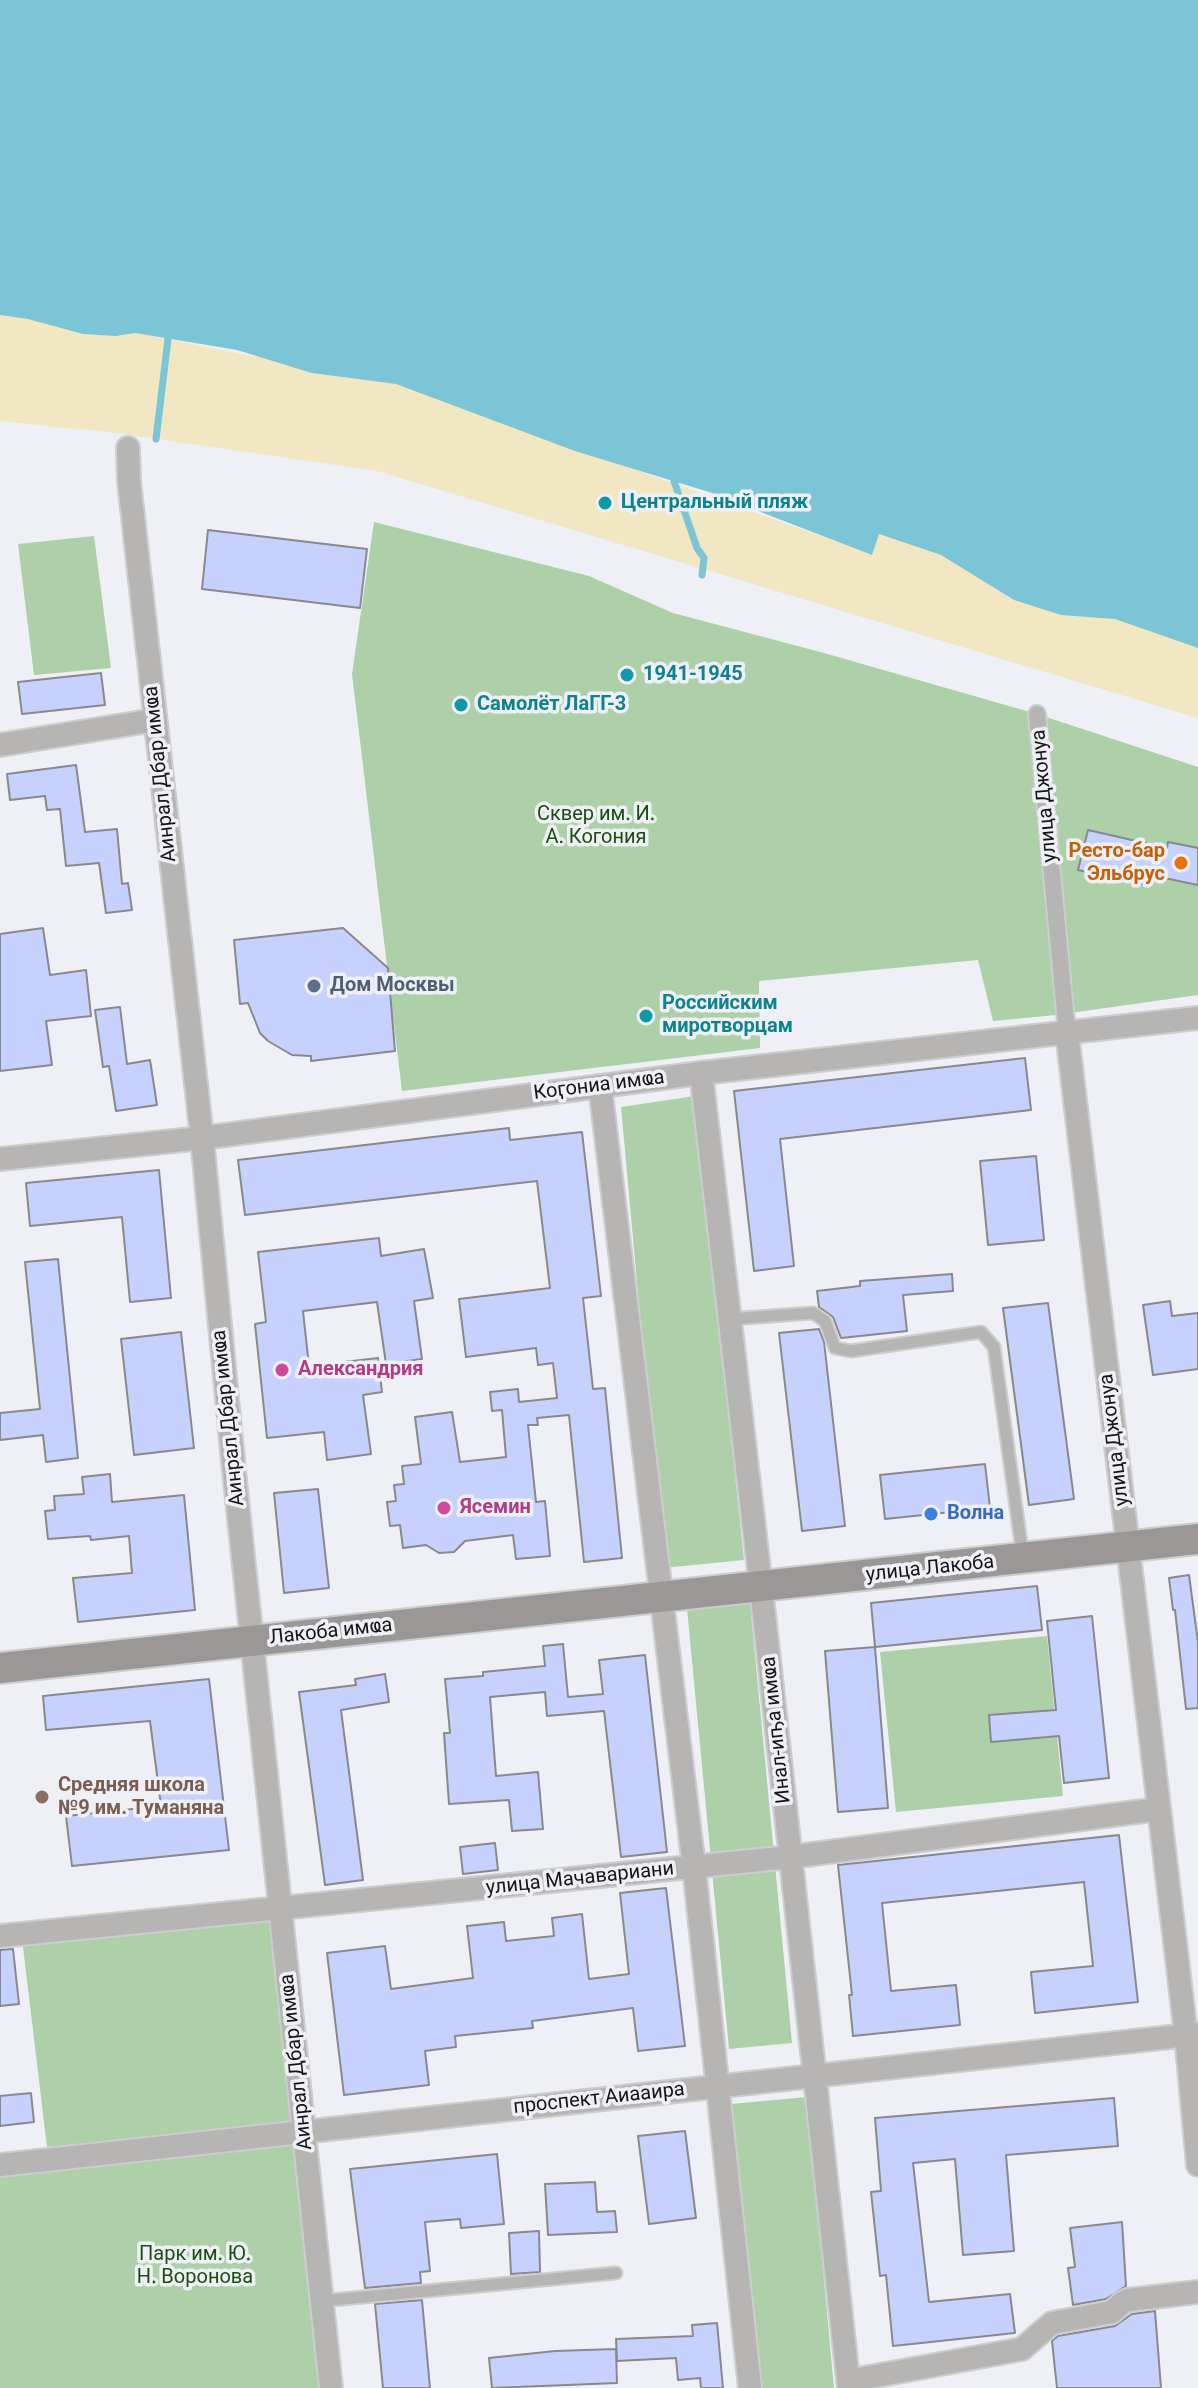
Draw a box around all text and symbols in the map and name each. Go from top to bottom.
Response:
place label: Центральный пляж [621,491,808,515]
marker: Центральный пляж [596,494,614,512]
place label: 1941-1945 [643,663,743,687]
marker: 1941-1945 [618,666,636,684]
street label: Аинрал Дбар имҩа [140,685,182,863]
place label: Самолёт ЛаГГ-3 [477,693,626,717]
marker: Самолёт ЛаГГ-3 [452,696,470,714]
street label: улица Джонуа [1027,729,1063,863]
park label: Сквер им. И. А. Когония [537,803,655,850]
place label: Ресто-бар Эльбрус [1069,840,1165,887]
marker: Ресто-бар Эльбрус [1172,854,1190,872]
place label: Дом Москвы [330,974,455,998]
marker: Дом Москвы [305,977,323,995]
place label: Российским миротворцам [662,992,793,1039]
marker: Российским миротворцам [637,1007,655,1025]
street label: Коӷониа имҩа [532,1066,666,1106]
street label: Аинрал Дбар имҩа [208,1329,250,1507]
place label: Александрия [298,1358,424,1382]
marker: Александрия [273,1361,291,1379]
street label: улица Джонуа [1095,1372,1135,1508]
place label: Ясемин [460,1496,531,1520]
marker: Ясемин [435,1499,453,1517]
place label: Волна [947,1502,1004,1526]
marker: Волна [922,1505,940,1523]
street label: улица Лакоба [865,1550,995,1588]
street label: Лакоба имҩа [268,1614,394,1650]
street label: Инал-иҧа имҩа [757,1655,797,1805]
place label: Средняя школа №9 им. Туманяна [58,1774,224,1821]
marker: Средняя школа №9 им. Туманяна [33,1788,51,1806]
street label: улица Мачавариани [485,1857,675,1901]
street label: Аинрал Дбар имҩа [276,1973,318,2151]
street label: проспект Аиааира [512,2078,686,2120]
park label: Парк им. Ю. Н. Воронова [137,2243,253,2290]

